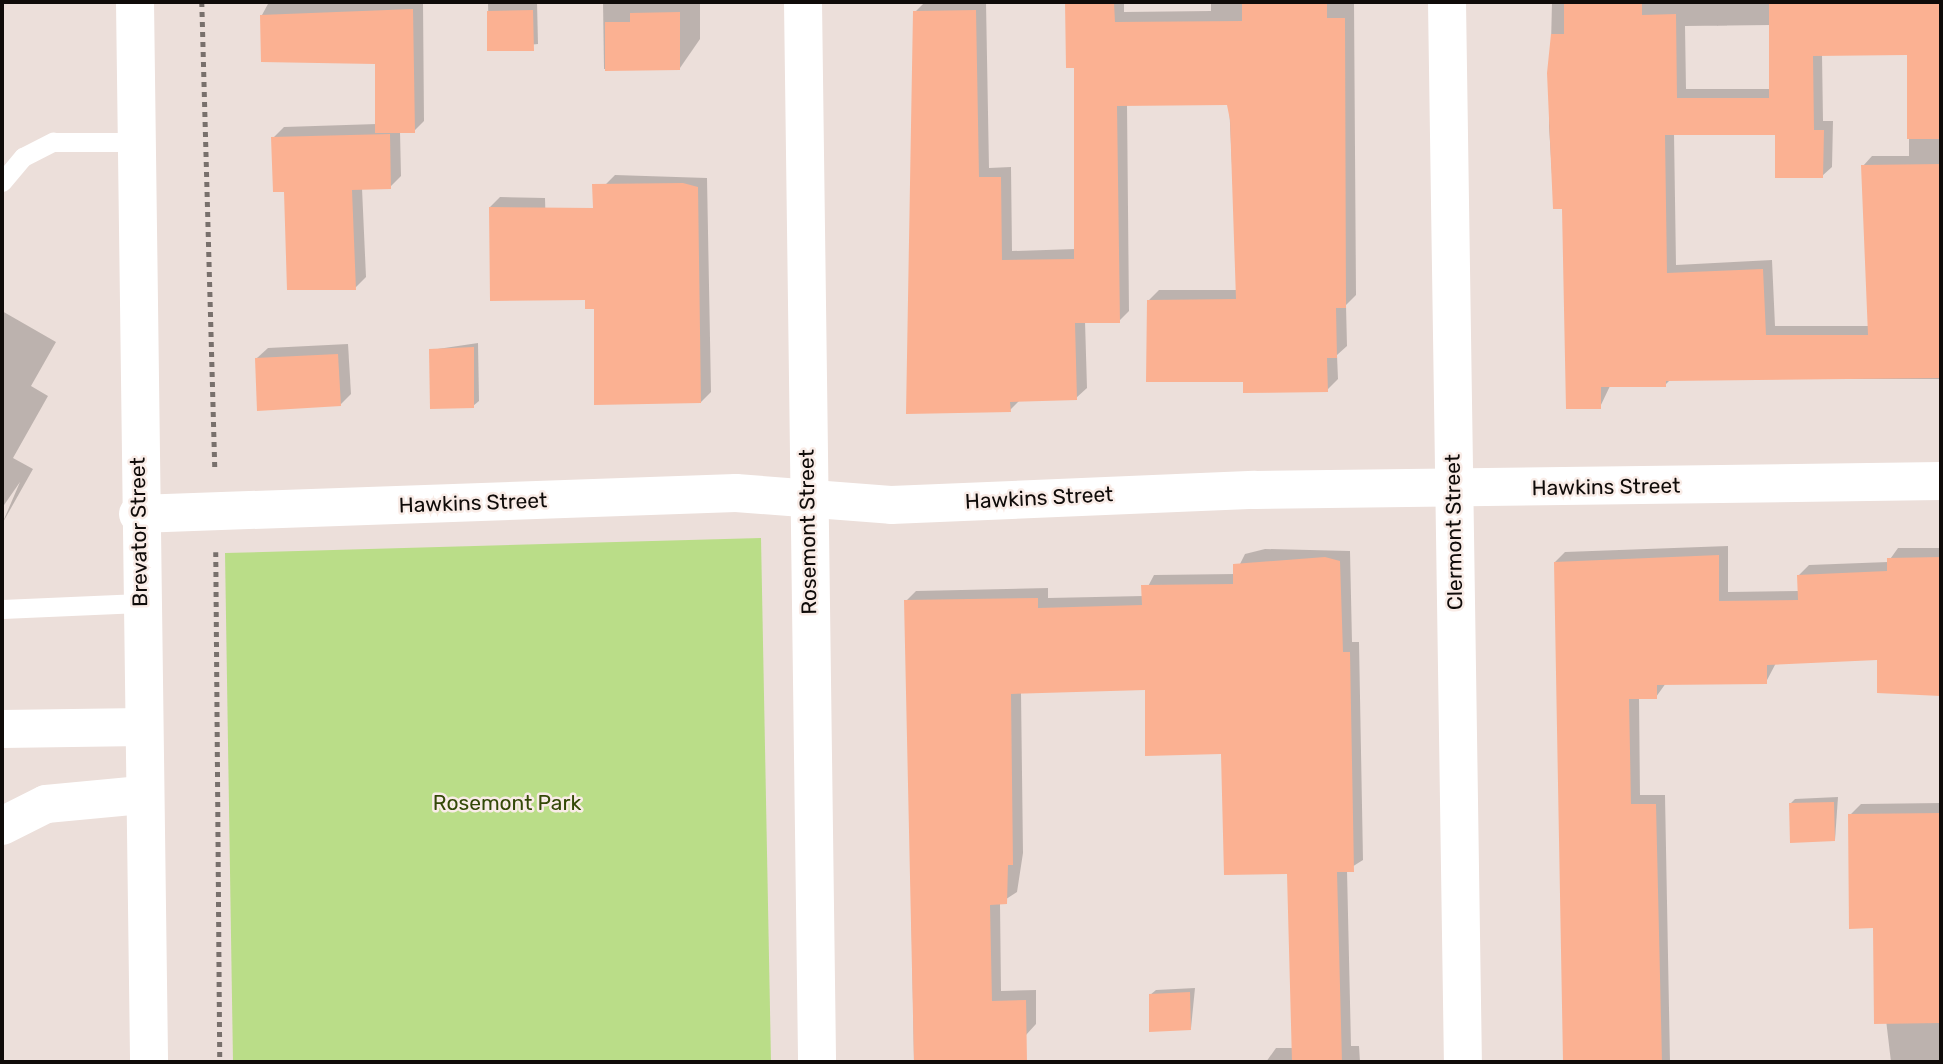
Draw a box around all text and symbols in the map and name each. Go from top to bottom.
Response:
street label: Rosemont Street [794,449,822,615]
street label: Clermont Street [1440,454,1468,610]
street label: Brevator Street [125,457,153,607]
street label: Hawkins Street [1531,473,1681,501]
street label: Hawkins Street [964,482,1114,514]
street label: Hawkins Street [398,488,548,518]
park label: Rosemont Park [433,790,581,816]

